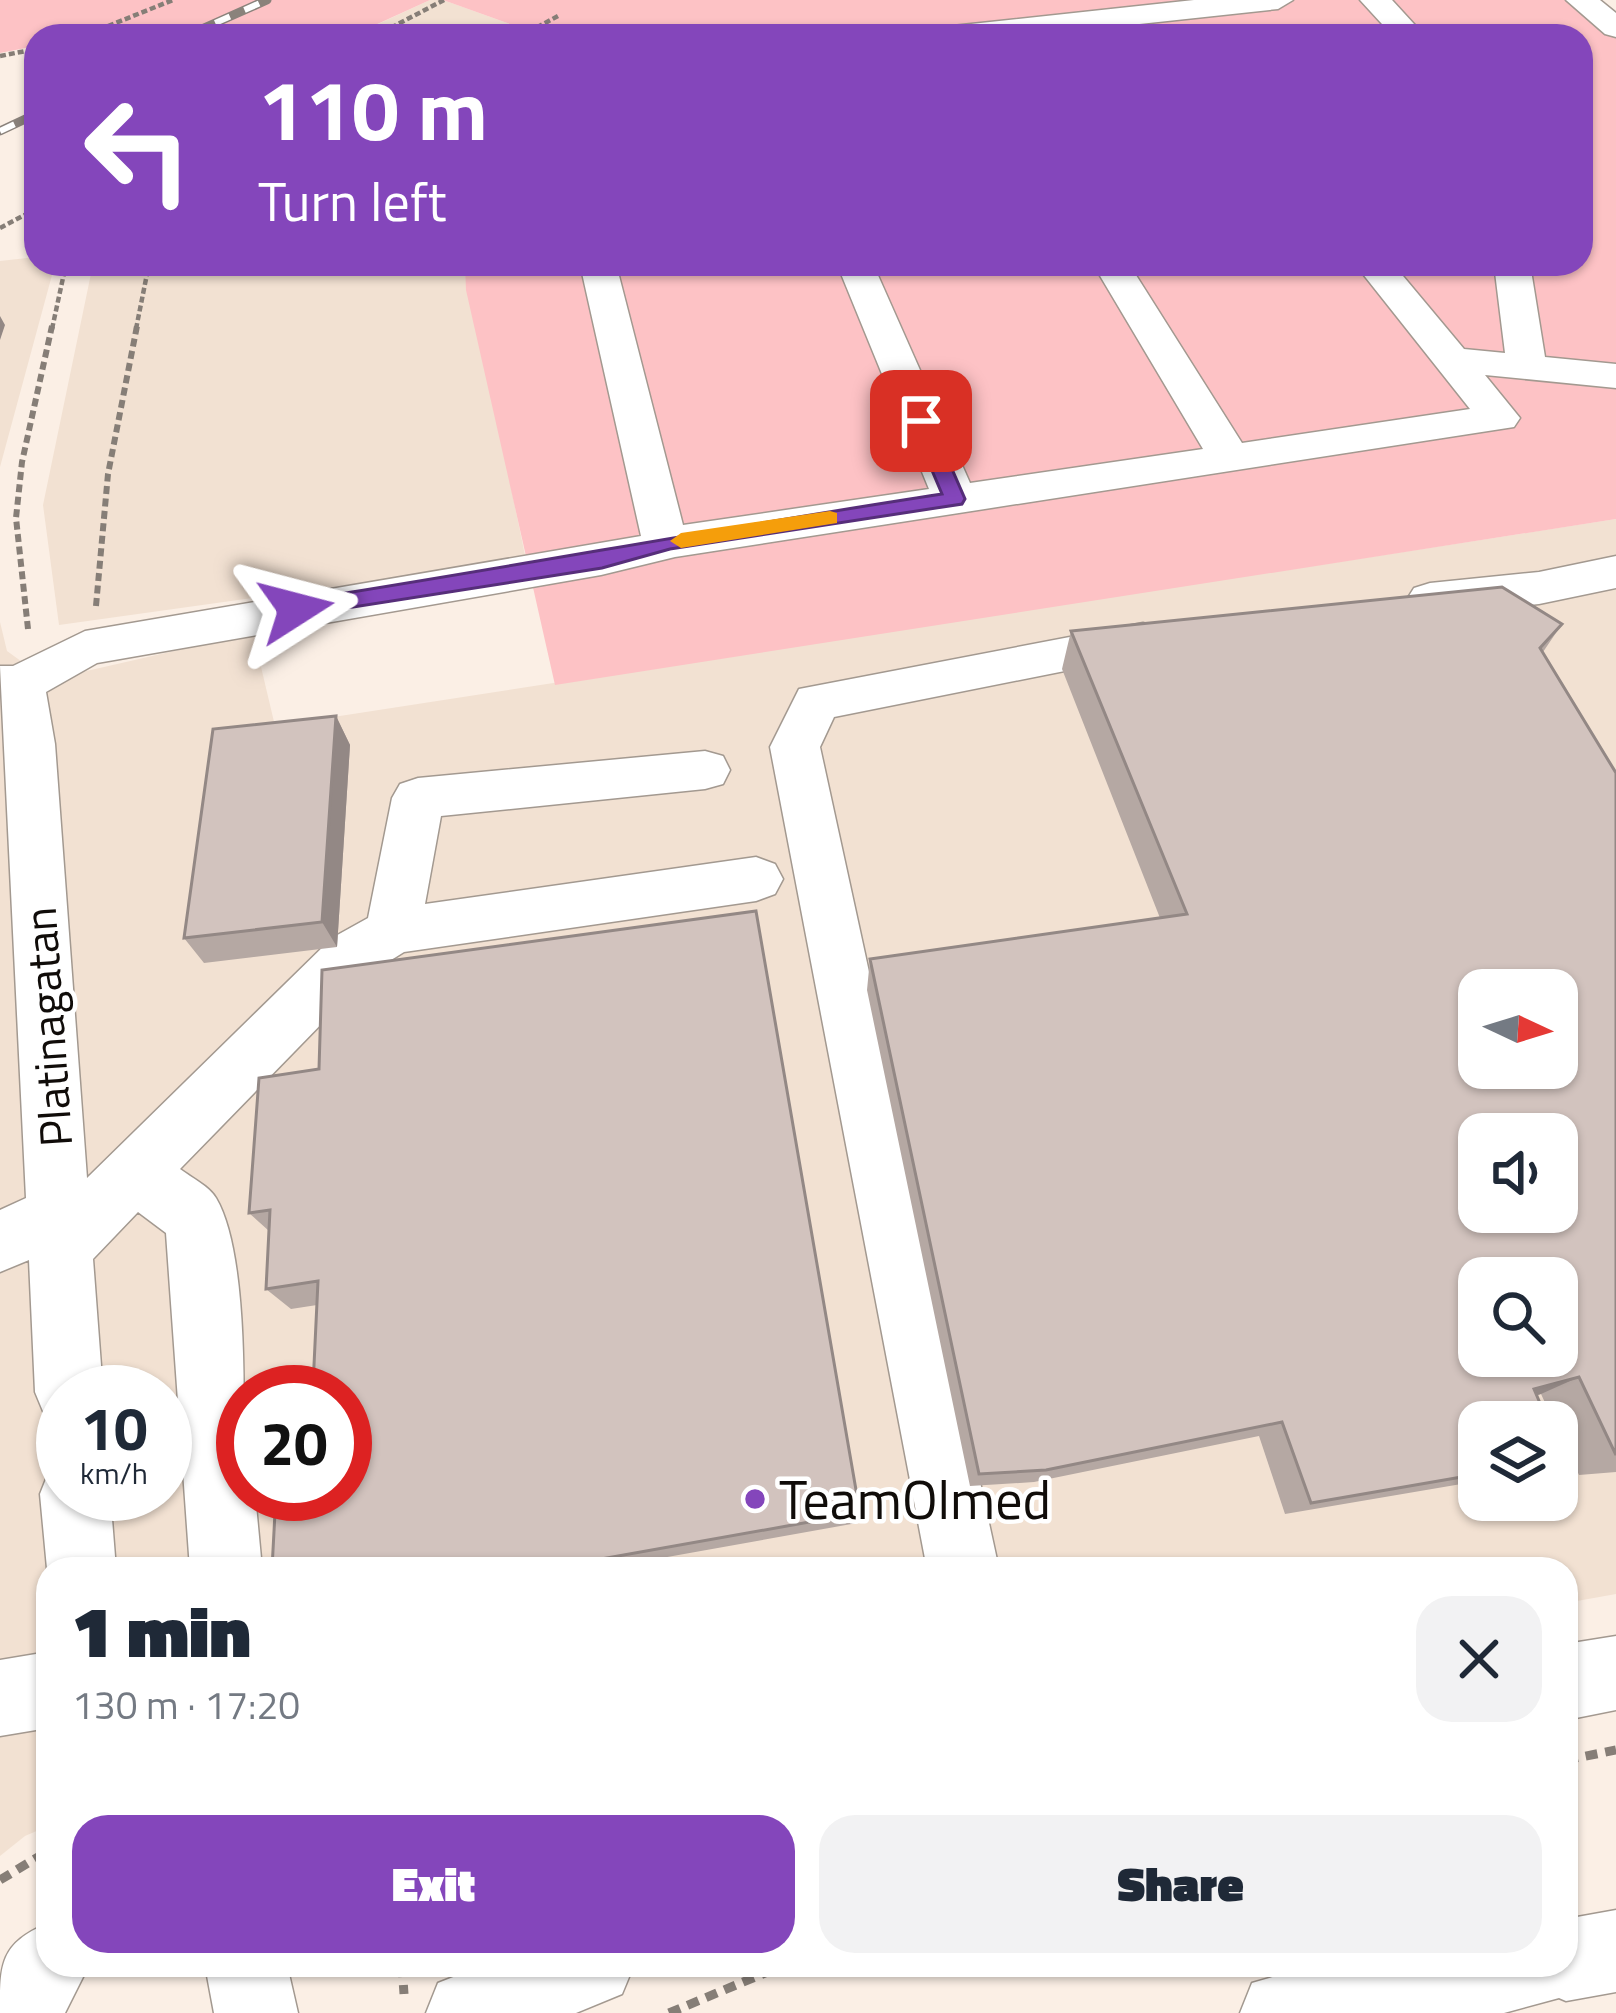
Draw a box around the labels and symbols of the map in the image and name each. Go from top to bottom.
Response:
pin [870,370,972,472]
position arrow [233,546,359,672]
street label: Platinagatan [5,905,89,1149]
north arrow [1458,969,1578,1089]
speed limit sign: 20 [216,1365,372,1521]
place label: TeamOlmed [779,1458,1051,1540]
marker: TeamOlmed [742,1486,768,1512]

